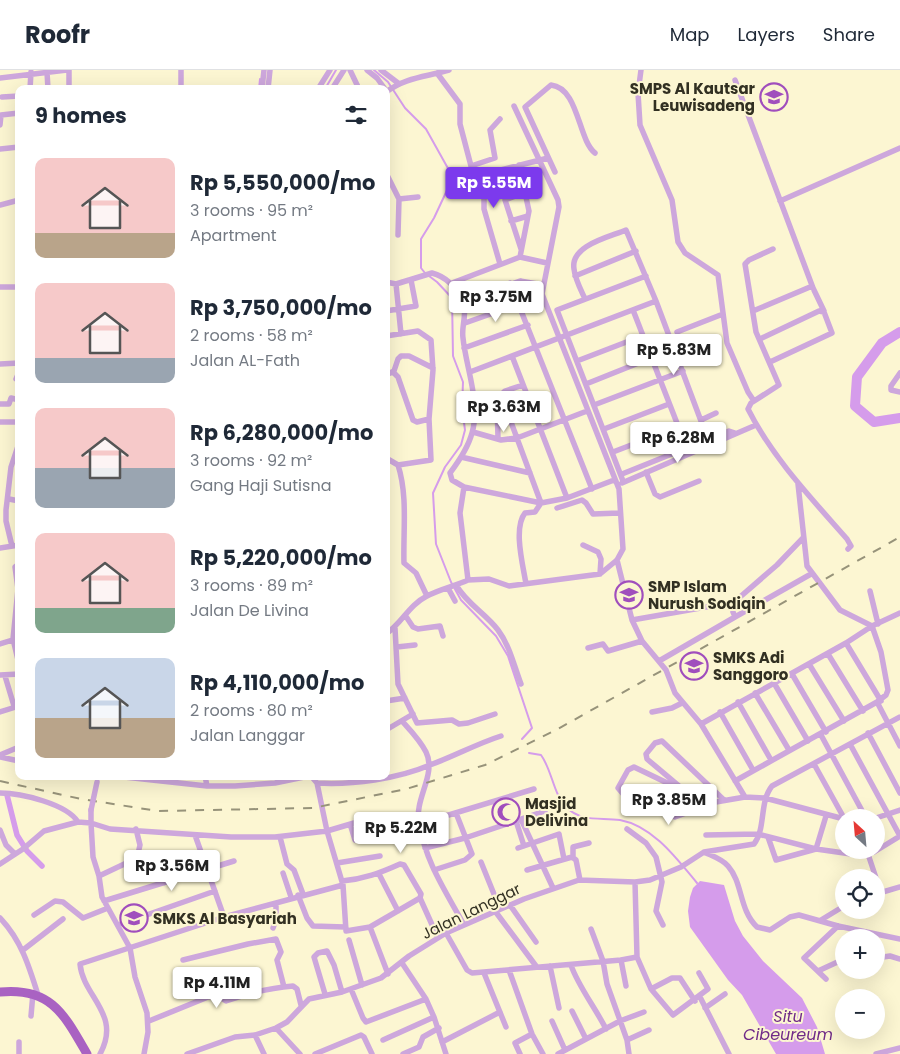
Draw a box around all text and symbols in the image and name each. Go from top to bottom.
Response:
text: Roofr [25,18,90,51]
text: Map [670,22,710,47]
text: Layers [738,22,795,47]
text: Share [823,22,875,47]
place label: SMPS Al Kautsar Leuwisadeng [630,78,756,116]
school or university icon: SMPS Al Kautsar Leuwisadeng [759,82,789,112]
text: 9 homes [35,101,127,130]
icon: filters [342,101,370,129]
pin: Rp 5.55M [442,166,546,209]
text: Rp 5,550,000/mo [190,168,375,197]
text: Rp 5.55M [456,171,532,194]
icon: home [75,178,135,238]
text: 3 rooms · 95 m² [190,199,313,222]
text: Apartment [190,224,277,247]
pin: Rp 3.75M [444,280,548,323]
text: Rp 3.75M [460,285,532,308]
text: Rp 3,750,000/mo [190,293,372,322]
icon: home [75,303,135,363]
text: 2 rooms · 58 m² [190,324,313,347]
pin: Rp 5.83M [622,334,726,376]
text: Rp 5.83M [637,338,711,361]
text: Jalan AL-Fath [190,349,300,372]
pin: Rp 3.63M [452,390,556,433]
text: Rp 3.63M [467,395,541,418]
text: Rp 6,280,000/mo [190,418,373,447]
pin: Rp 6.28M [626,422,730,464]
text: Rp 6.28M [641,426,715,449]
icon: home [75,428,135,488]
text: 3 rooms · 92 m² [190,449,312,472]
text: Gang Haji Sutisna [190,474,331,497]
text: Rp 5,220,000/mo [190,543,372,572]
icon: home [75,553,135,613]
text: 3 rooms · 89 m² [190,574,313,597]
place label: SMP Islam Nurush Sodiqin [648,576,766,614]
school or university icon: SMP Islam Nurush Sodiqin [614,580,644,610]
text: Jalan De Livina [190,599,309,622]
place label: SMKS Adi Sanggoro [713,647,789,685]
school or university icon: SMKS Adi Sanggoro [679,651,709,681]
text: Rp 4,110,000/mo [190,668,364,697]
icon: home [75,678,135,738]
text: 2 rooms · 80 m² [190,699,313,722]
text: Jalan Langgar [190,724,305,747]
pin: Rp 3.85M [617,784,721,826]
text: Rp 3.85M [632,788,706,811]
place label: Masjid Delivina [525,793,588,831]
mosque icon: Masjid Delivina [491,797,521,827]
north arrow [835,809,885,859]
map controls [835,809,885,1039]
pin: Rp 5.22M [349,812,453,854]
text: Rp 5.22M [365,816,437,839]
pin: Rp 3.56M [120,850,224,892]
text: Rp 3.56M [135,854,209,877]
button: locate [835,869,885,919]
street label: Jalan Langgar [418,878,524,944]
school or university icon: SMKS Al Basyariah [119,903,149,933]
place label: SMKS Al Basyariah [153,908,297,929]
button: + [835,929,885,979]
pin: Rp 4.11M [165,966,269,1009]
text: Rp 4.11M [184,971,250,994]
button: − [835,989,885,1039]
water label: Situ Cibeureum [743,1005,833,1046]

